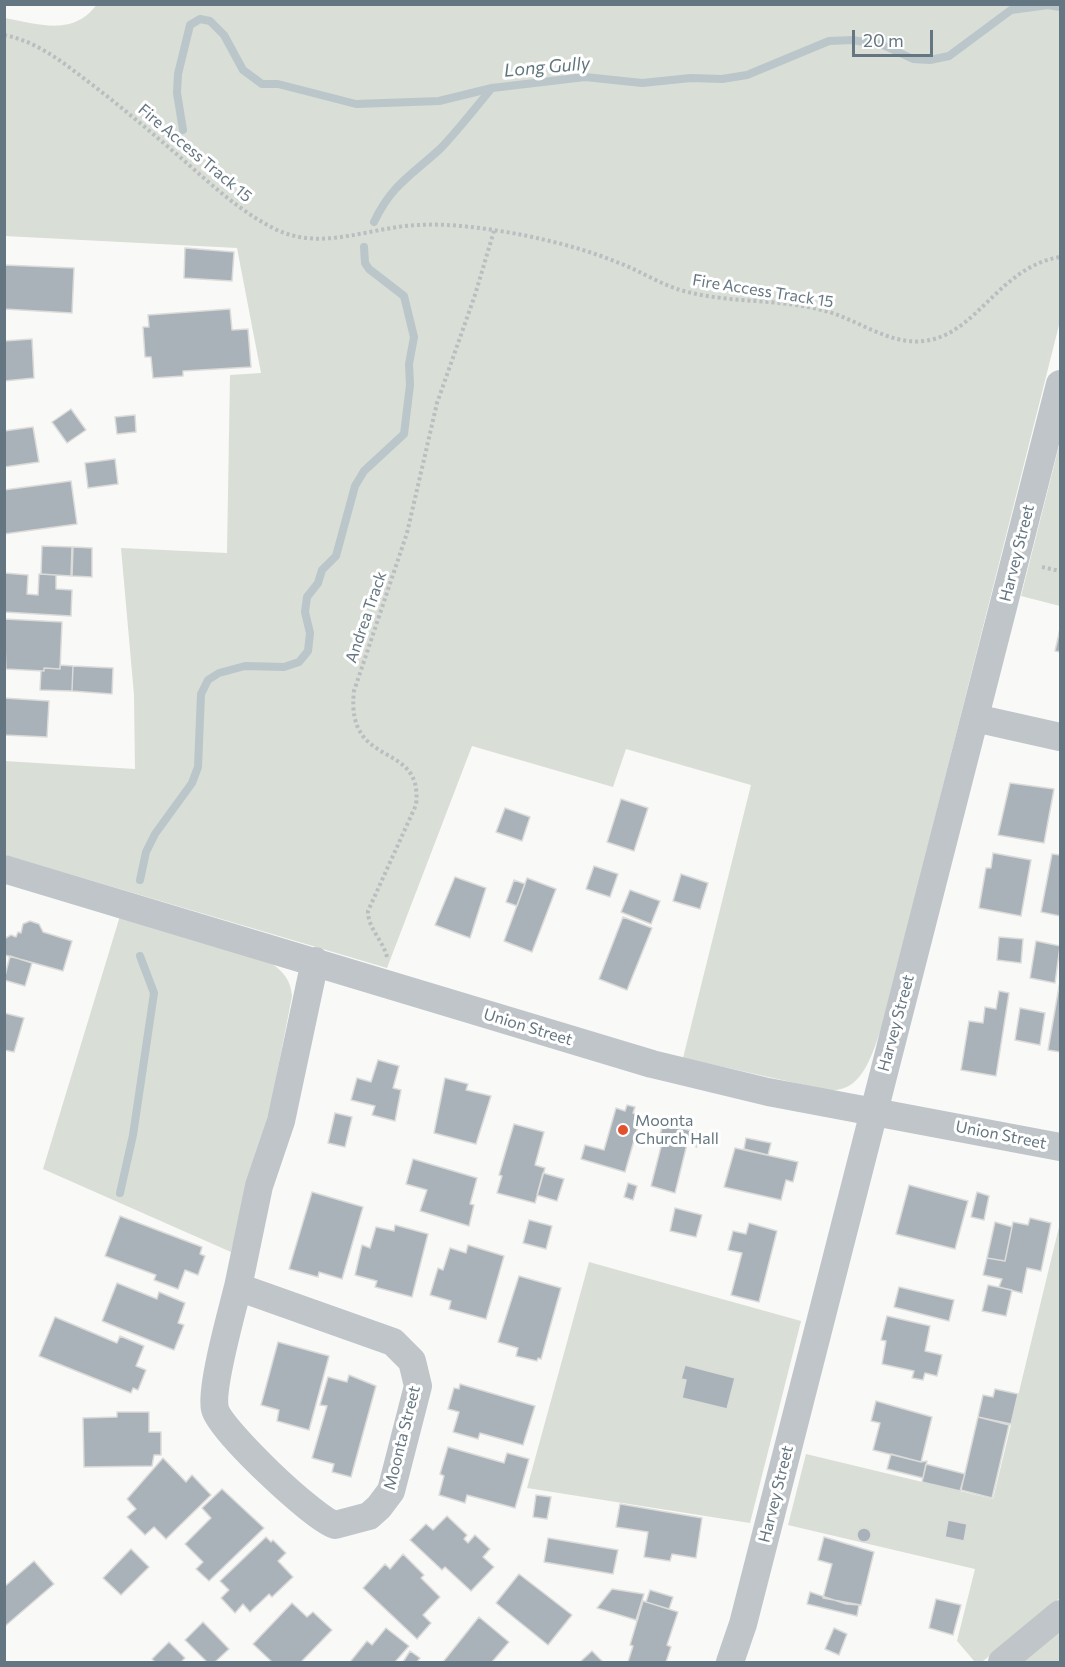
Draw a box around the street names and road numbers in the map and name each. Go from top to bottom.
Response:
street label: Fire Access Track 15 [134,100,256,206]
street label: Fire Access Track 15 [691,270,835,312]
street label: Harvey Street [996,502,1038,604]
street label: Andrea Track [341,569,391,665]
street label: Harvey Street [874,972,918,1074]
street label: Union Street [481,1004,575,1050]
street label: Union Street [954,1117,1048,1153]
street label: Moonta Street [380,1384,424,1492]
street label: Harvey Street [755,1443,797,1545]

